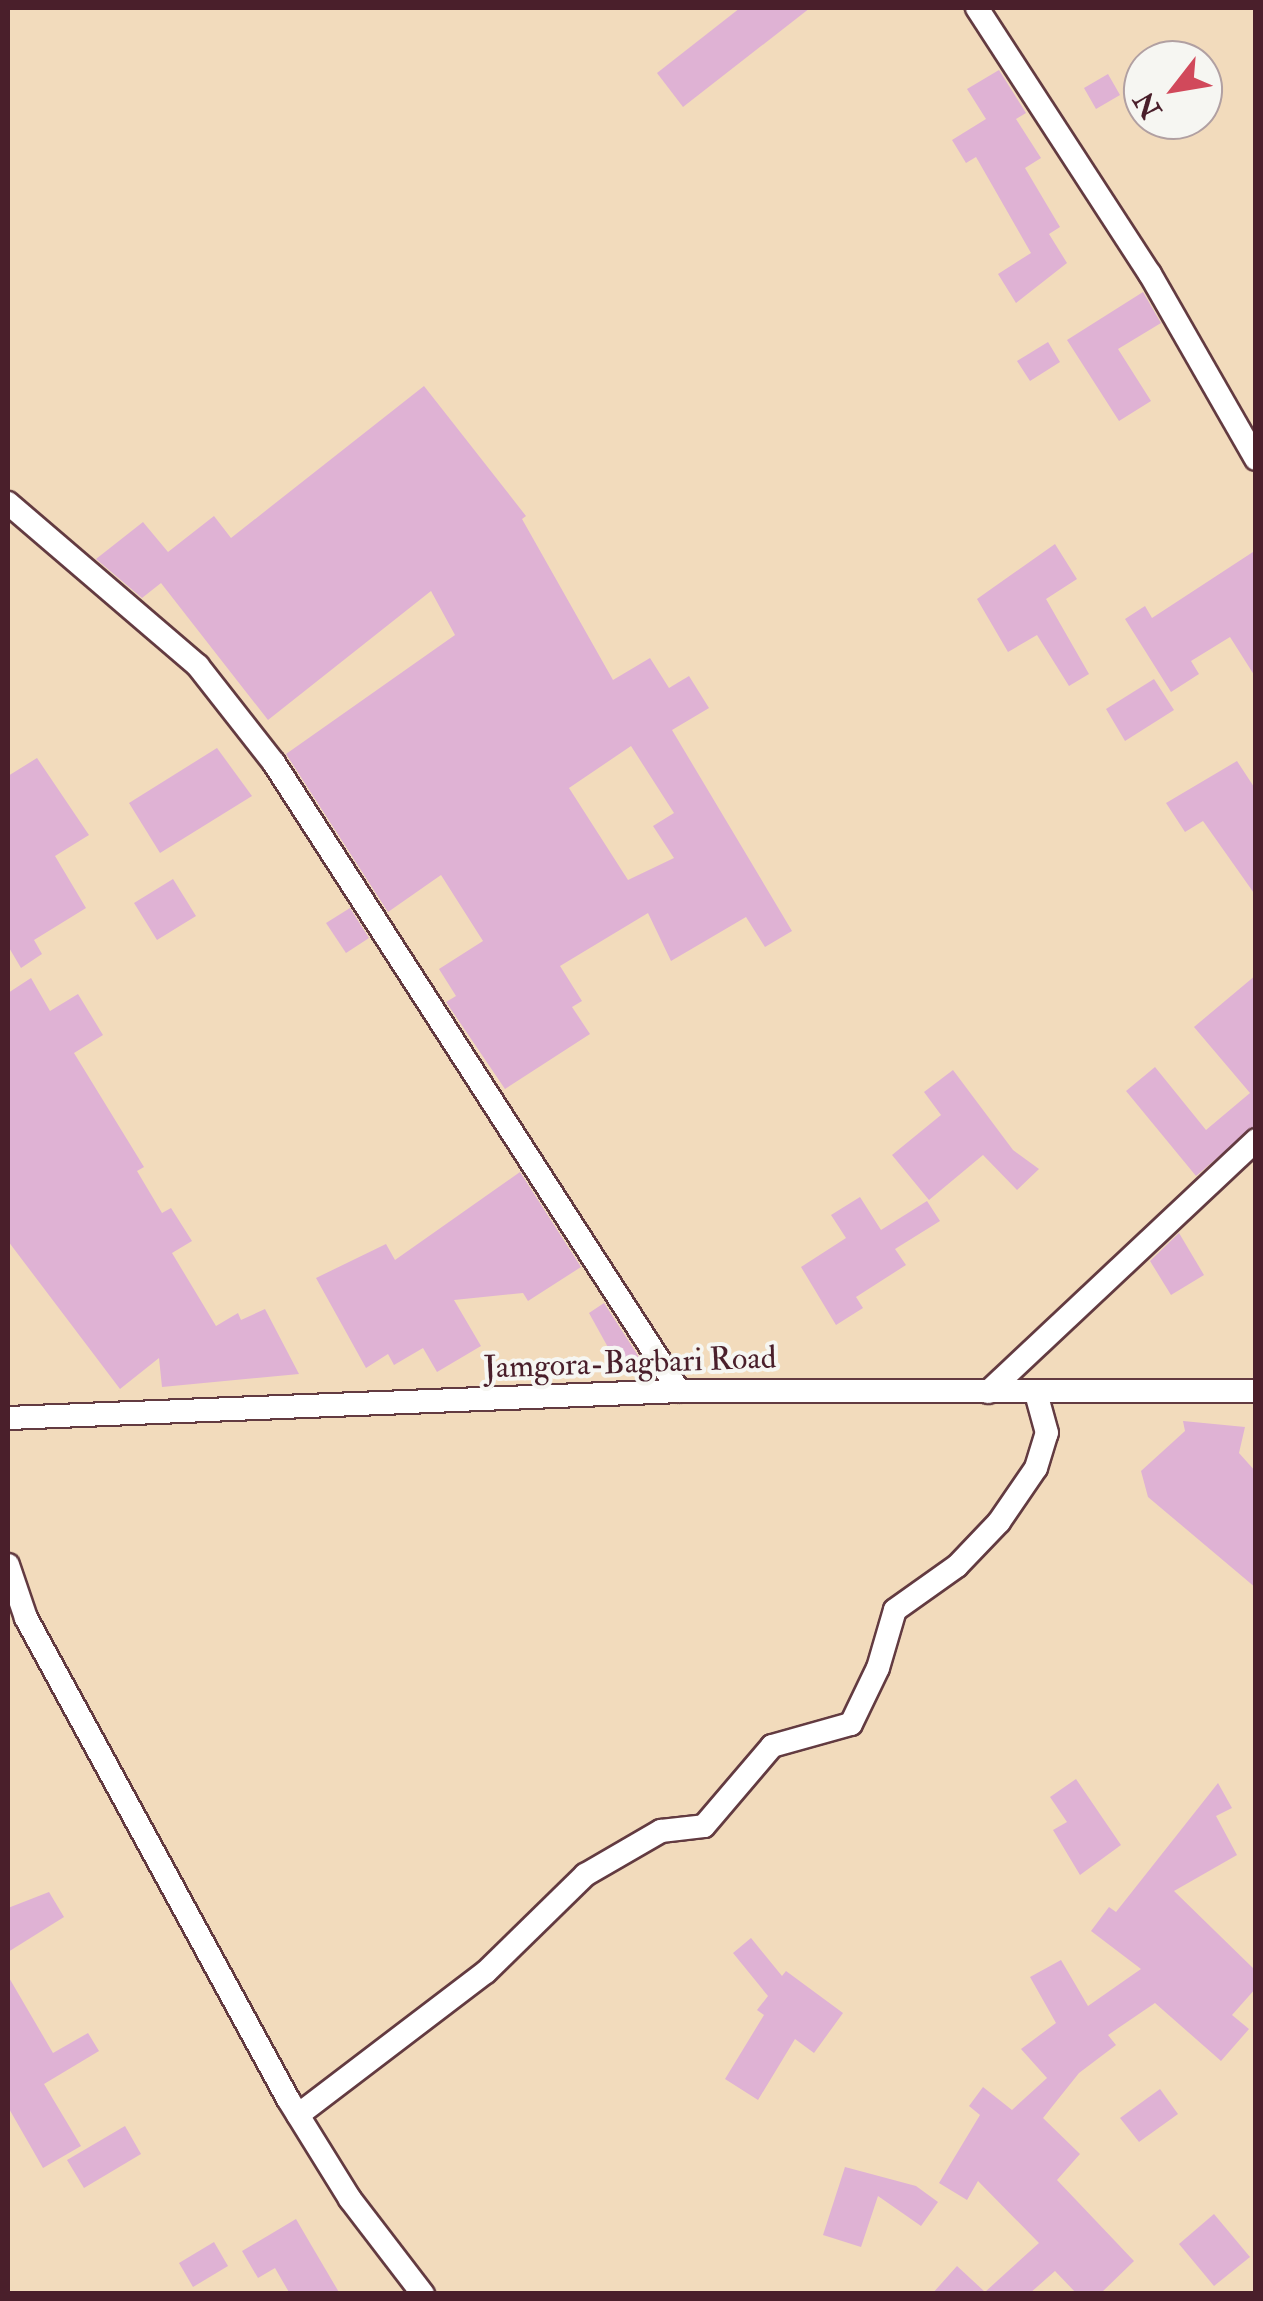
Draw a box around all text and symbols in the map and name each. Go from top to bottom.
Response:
north arrow [1123,40,1223,140]
text: N [1127,85,1170,124]
street label: Jamgora-Bagbari Road [483,1339,777,1387]

